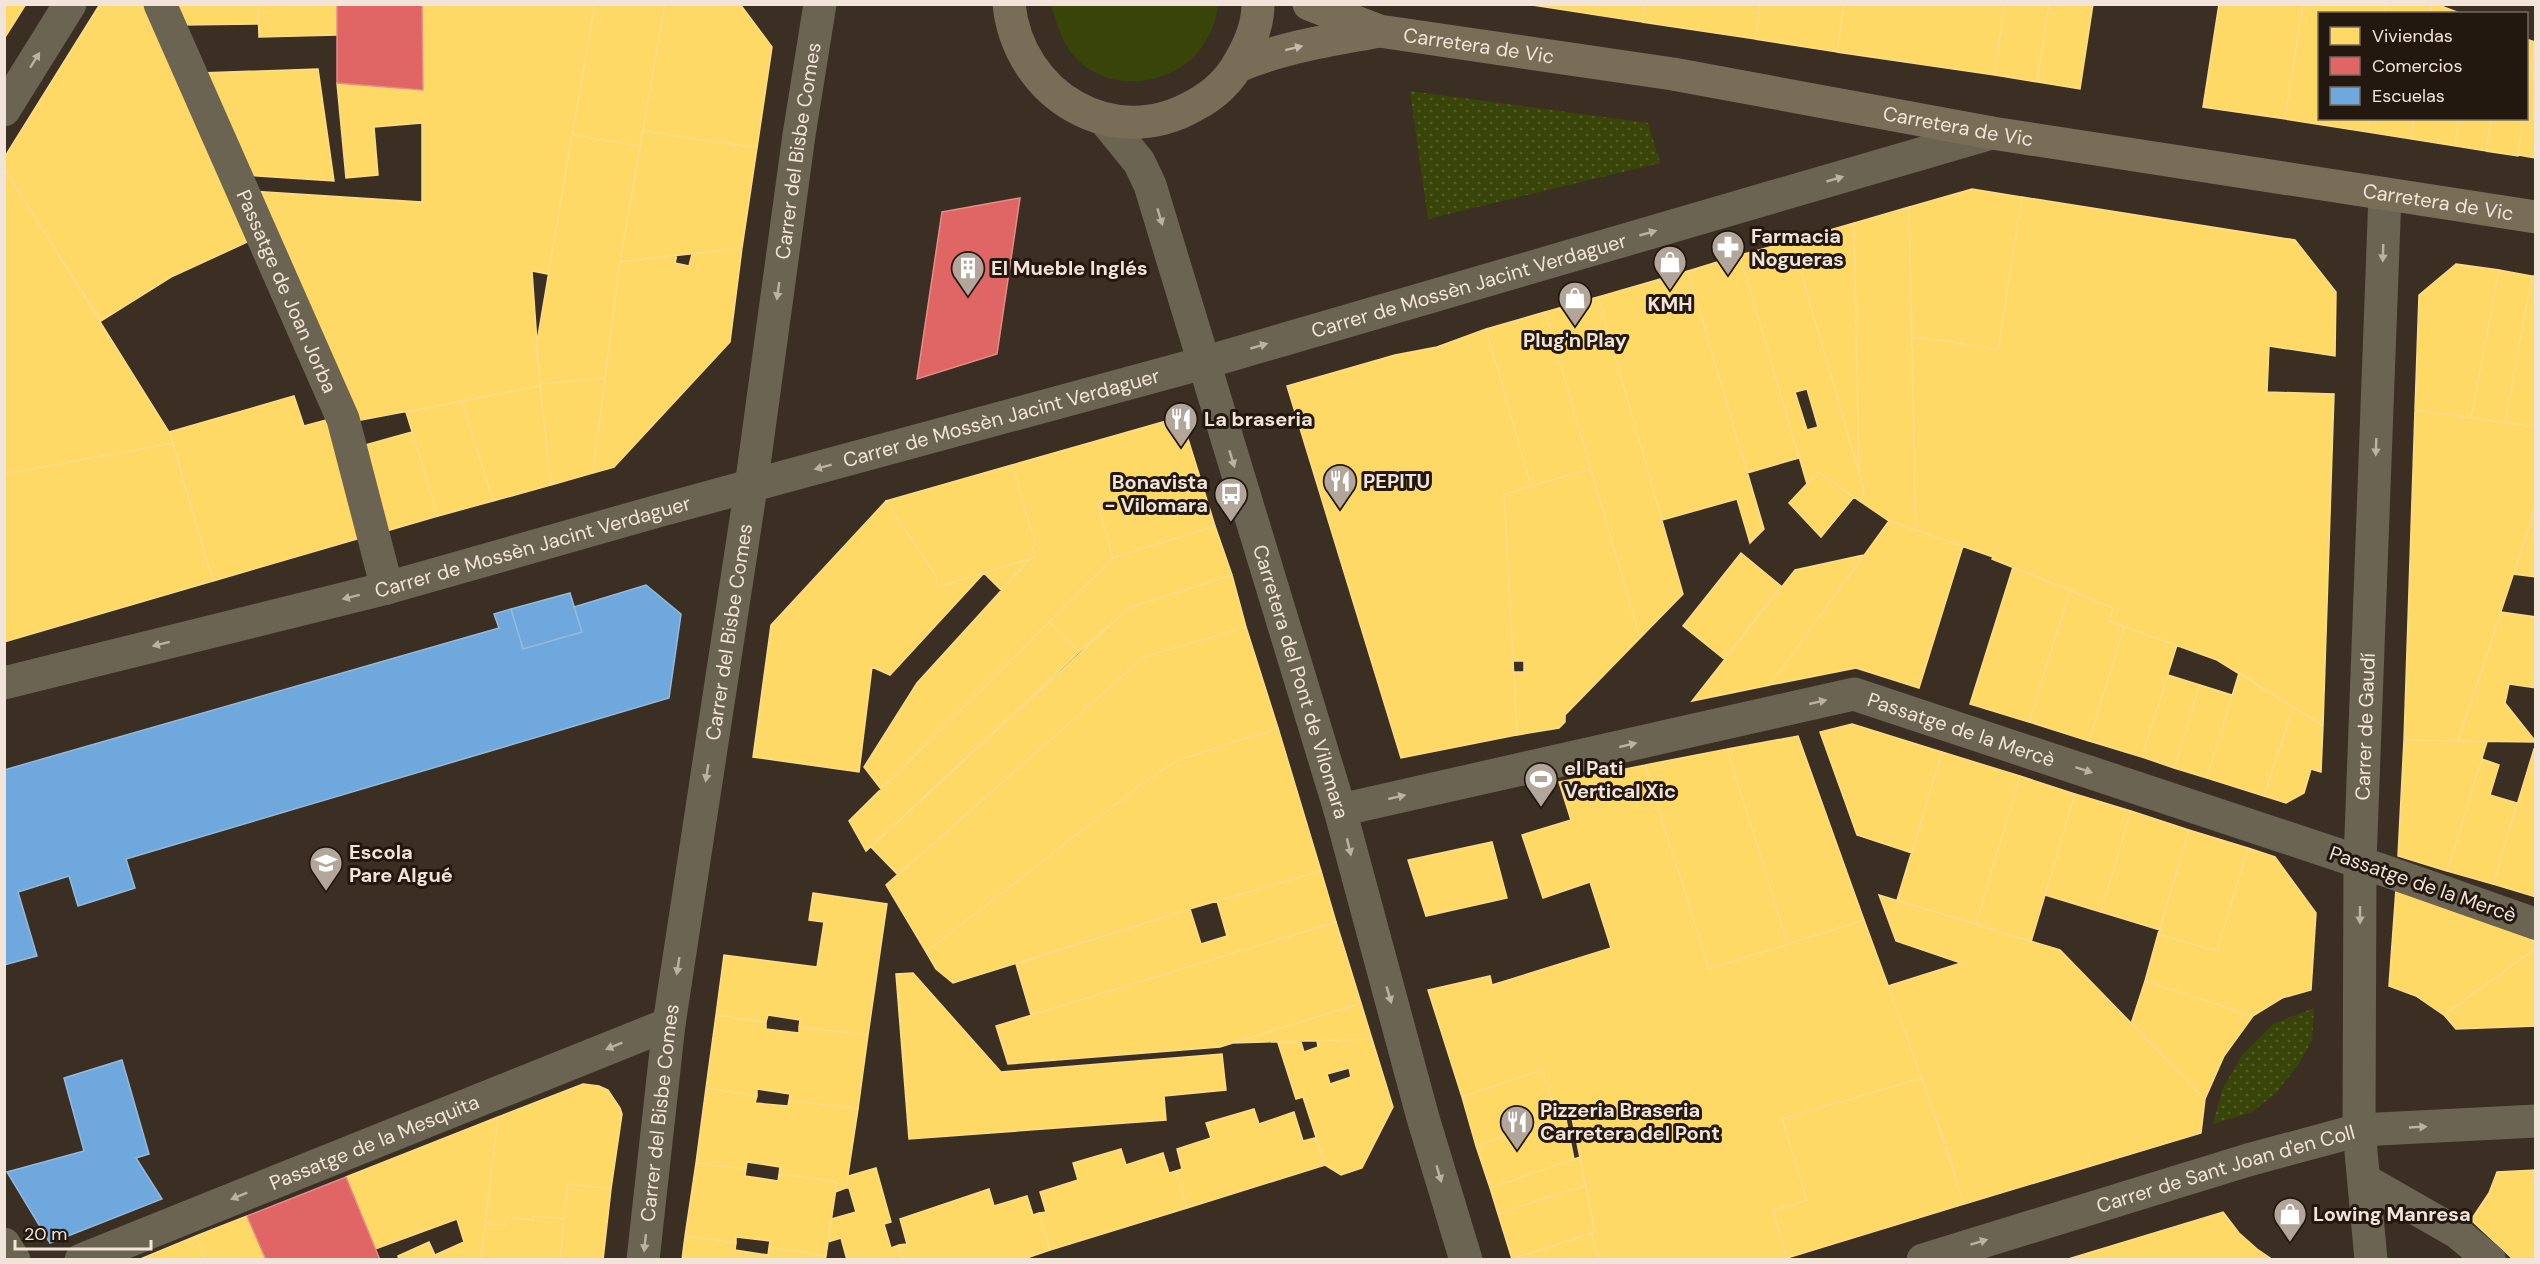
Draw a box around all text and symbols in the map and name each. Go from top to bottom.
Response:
legend [2318,12,2528,120]
street label: Carretera de Vic [1402,22,1556,69]
text: Viviendas [2372,24,2453,48]
street label: Carrer del Bisbe Comes [769,40,827,261]
one-way arrow [1284,43,1303,53]
one-way arrow [30,52,41,68]
text: Comercios [2372,54,2463,78]
text: Escuelas [2372,84,2445,108]
street label: Carretera de Vic [1881,100,2035,152]
one-way arrow [1826,173,1844,183]
street label: Carretera de Vic [2361,177,2515,226]
street label: Passatge de Joan Jorba [230,186,343,397]
one-way arrow [1156,208,1165,226]
place label: Farmacia Nogueras [1751,223,1844,272]
street label: Carrer de Mossèn Jacint Verdaguer [1308,227,1630,344]
one-way arrow [1639,228,1657,237]
pharmacy icon: Farmacia Nogueras [1710,229,1746,276]
one-way arrow [2378,243,2387,262]
shop icon: KMH [1652,244,1688,291]
building icon: El Mueble Inglés [950,250,986,297]
place label: El Mueble Inglés [991,255,1148,281]
shop icon: Plug'n Play [1557,280,1593,327]
one-way arrow [773,282,783,301]
place label: KMH [1647,291,1693,317]
place label: Plug'n Play [1523,327,1627,353]
one-way arrow [1250,341,1268,350]
street label: Carrer de Mossèn Jacint Verdaguer [840,362,1163,473]
restaurant icon: La braseria [1163,401,1199,448]
place label: La braseria [1204,406,1313,432]
one-way arrow [2371,438,2380,457]
one-way arrow [1228,450,1237,468]
one-way arrow [814,463,832,473]
restaurant icon: PEPITU [1322,463,1358,510]
place label: PEPITU [1363,468,1430,494]
place label: Bonavista - Vilomara [1104,469,1208,518]
bus stop icon: Bonavista - Vilomara [1213,476,1249,523]
street label: Carrer de Mossèn Jacint Verdaguer [372,490,694,604]
street label: Carrer del Bisbe Comes [699,522,758,742]
street label: Carretera del Pont de Vilomara [1247,541,1355,822]
one-way arrow [341,592,360,602]
one-way arrow [152,639,171,649]
street label: Carrer de Gaudí [2349,652,2381,801]
street label: Passatge de la Mercè [1864,686,2058,773]
one-way arrow [1809,697,1828,706]
one-way arrow [1619,739,1637,749]
place label: el Pati Vertical Xic [1564,755,1676,804]
sports icon: el Pati Vertical Xic [1523,761,1559,808]
one-way arrow [703,764,712,783]
one-way arrow [2075,766,2093,776]
one-way arrow [1388,791,1406,801]
one-way arrow [1345,837,1355,856]
place label: Escola Pare Algué [349,839,453,888]
street label: Passatge de la Mercè [2326,840,2520,928]
school or university icon: Escola Pare Algué [308,845,344,892]
one-way arrow [2355,906,2365,925]
one-way arrow [673,956,682,975]
one-way arrow [1385,986,1394,1004]
street label: Carrer del Bisbe Comes [634,1002,685,1223]
one-way arrow [605,1041,623,1051]
street label: Passatge de la Mesquita [266,1089,483,1196]
place label: Pizzeria Braseria Carretera del Pont [1540,1097,1720,1146]
restaurant icon: Pizzeria Braseria Carretera del Pont [1499,1104,1535,1151]
street label: Carrer de Sant Joan d'en Coll [2093,1119,2358,1219]
one-way arrow [2408,1122,2427,1131]
one-way arrow [1435,1165,1444,1183]
one-way arrow [229,1192,247,1202]
shop icon: Lowing Manresa [2272,1196,2308,1243]
place label: Lowing Manresa [2313,1201,2471,1227]
scale bar [15,1213,152,1251]
text: 20 m [24,1222,67,1246]
one-way arrow [640,1233,650,1252]
one-way arrow [1970,1237,1988,1246]

